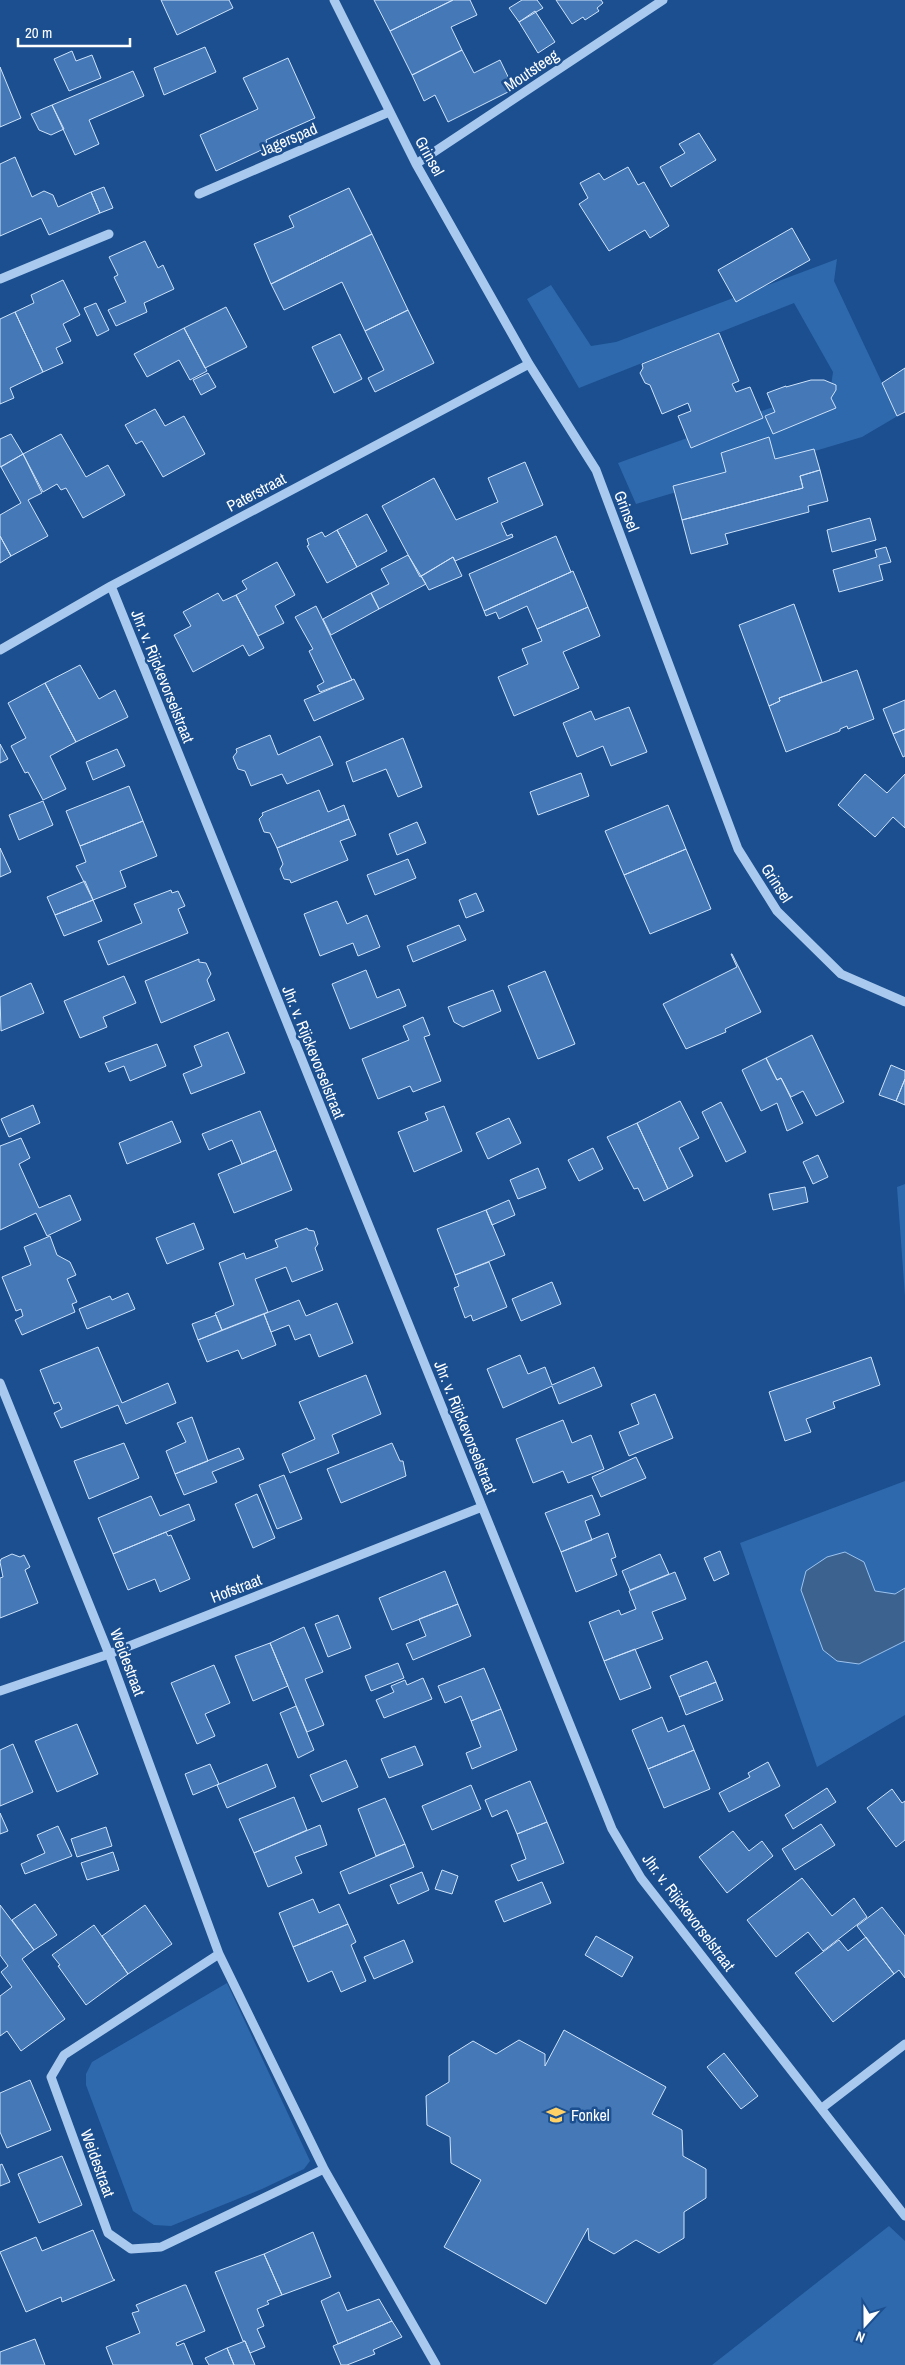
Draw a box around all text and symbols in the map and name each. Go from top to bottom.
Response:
scale bar [18,15,130,47]
text: 20 m [25,22,52,43]
street label: Moutsteeg [499,43,563,96]
street label: Jagerspad [256,117,320,161]
street label: Grinsel [410,132,450,180]
street label: Paterstraat [222,467,290,517]
street label: Grinsel [609,487,645,535]
street label: Jhr. v. Rijckevorselstraat [126,606,200,746]
street label: Grinsel [756,859,798,907]
street label: Jhr. v. Rijckevorselstraat [277,982,351,1122]
street label: Jhr. v. Rijckevorselstraat [429,1357,503,1497]
street label: Hofstraat [207,1568,265,1608]
street label: Weidestraat [105,1625,151,1699]
street label: Jhr. v. Rijckevorselstraat [638,1849,741,1976]
school or university icon: Fonkel [545,2104,567,2126]
place label: Fonkel [571,2104,610,2126]
street label: Weidestraat [76,2126,121,2200]
north arrow [840,2300,890,2350]
text: N [853,2327,867,2347]

